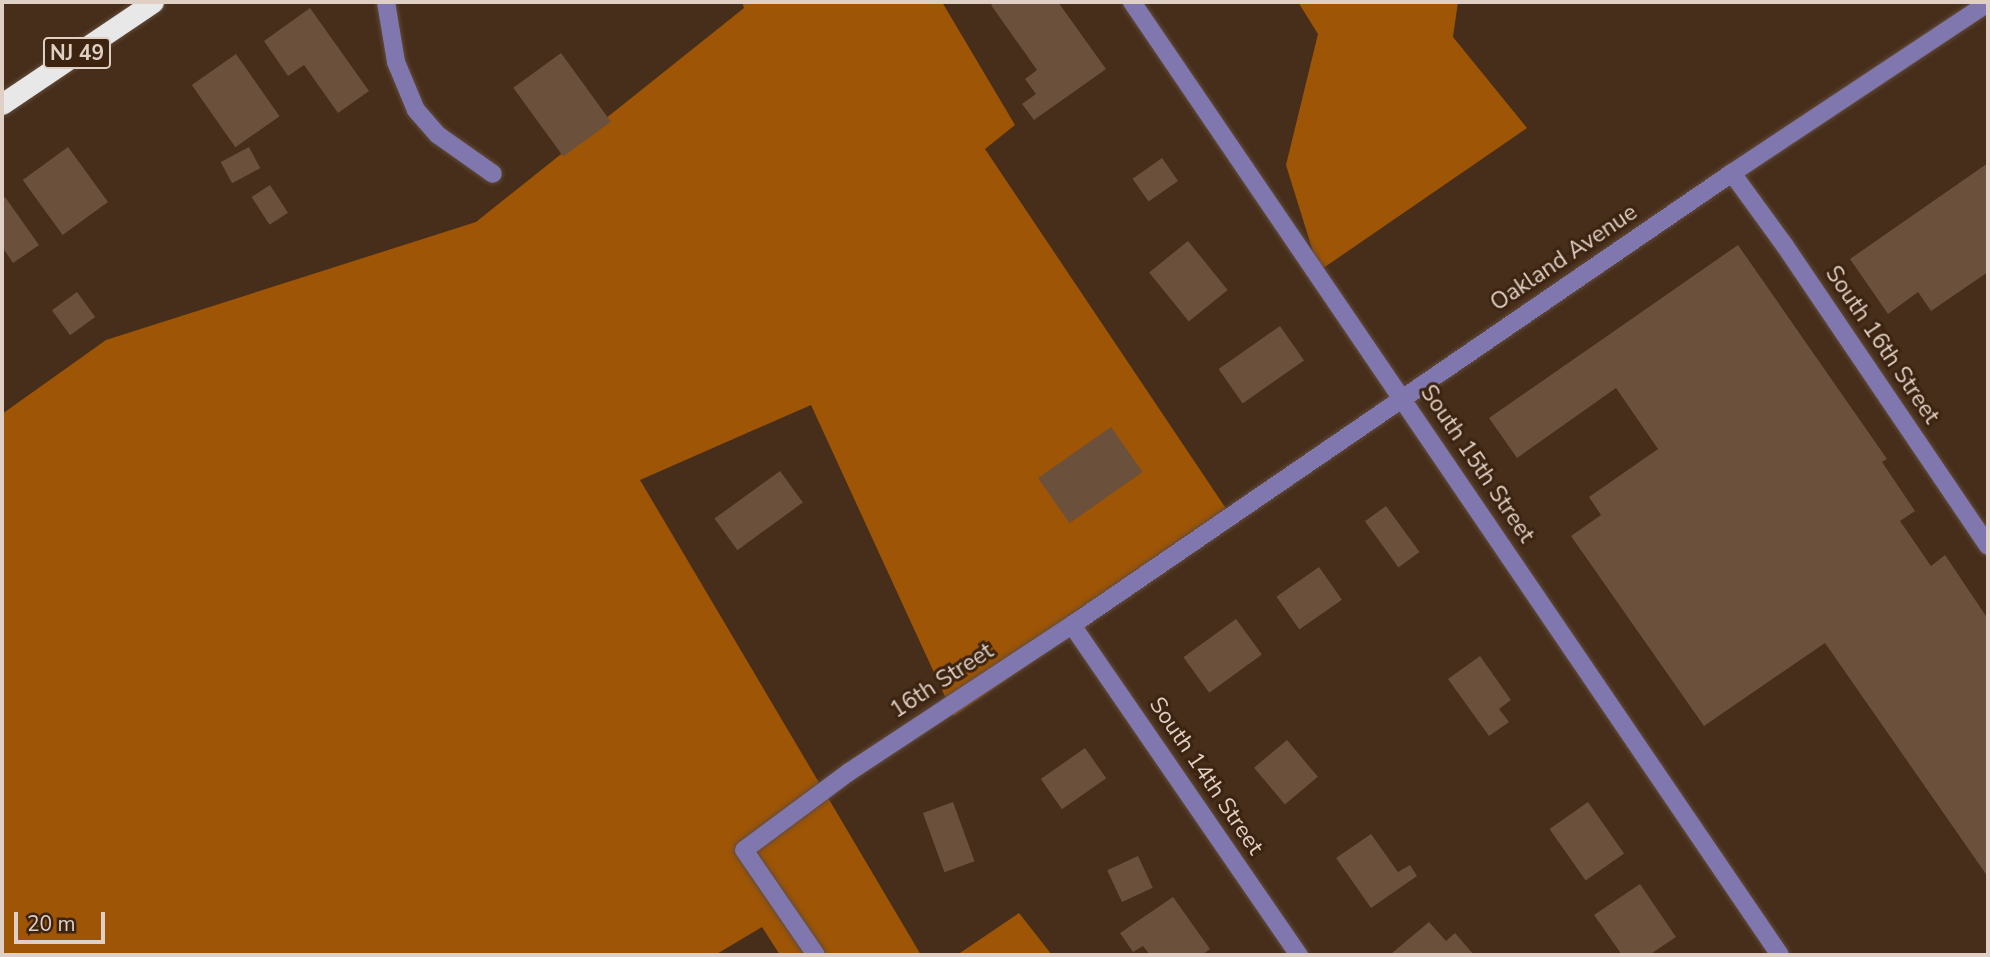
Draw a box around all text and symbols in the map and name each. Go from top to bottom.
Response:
road number: NJ 49 [42,36,112,70]
street label: Oakland Avenue [1485,199,1643,317]
street label: South 16th Street [1819,261,1945,429]
street label: South 15th Street [1414,380,1540,548]
street label: 16th Street [885,637,999,725]
street label: South 14th Street [1143,692,1269,860]
scale bar [18,898,108,942]
text: 20 m [27,910,76,938]

